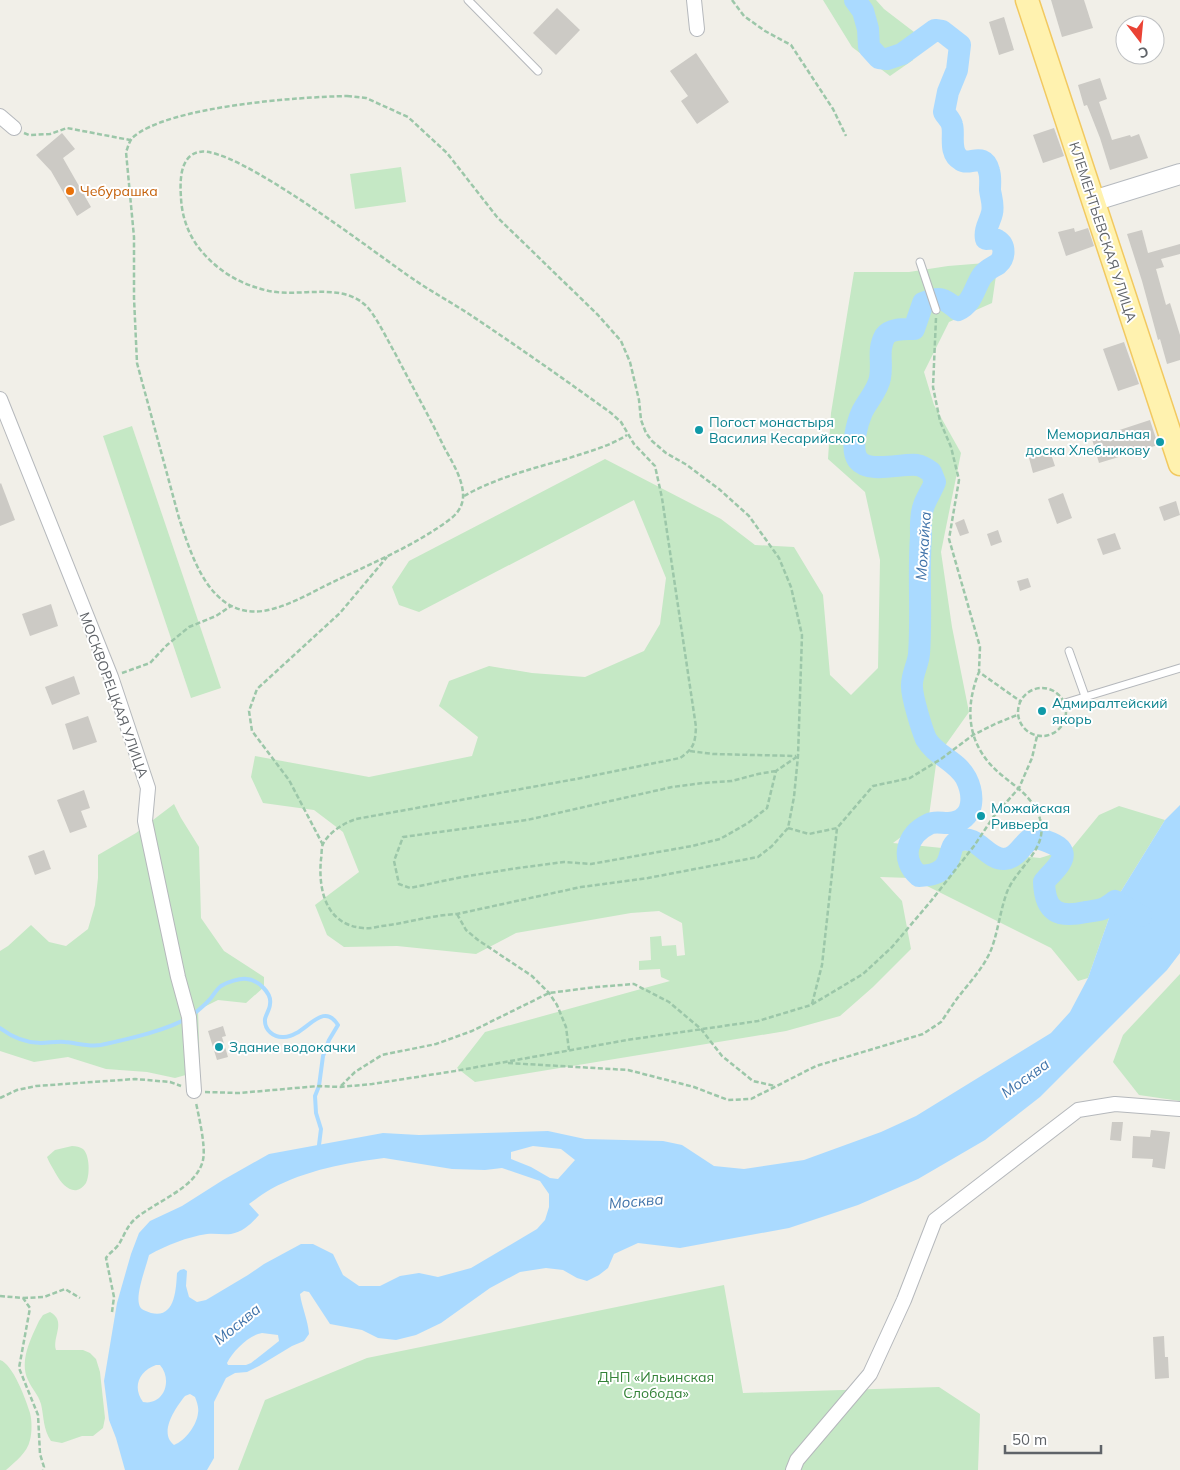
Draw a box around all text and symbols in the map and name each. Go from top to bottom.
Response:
north arrow [1115,15,1165,65]
text: С [1136,43,1151,62]
street label: КЛЕМЕНТЬЕВСКАЯ УЛИЦА [1065,139,1141,325]
place label: Чебурашка [80,182,158,200]
marker: Чебурашка [64,185,76,197]
place label: Погост монастыря Василия Кесарийского [709,413,865,447]
marker: Погост монастыря Василия Кесарийского [693,424,705,436]
place label: Мемориальная доска Хлебникову [1026,425,1150,459]
marker: Мемориальная доска Хлебникову [1154,436,1166,448]
water label: Можайка [911,511,935,581]
street label: МОСКВОРЕЦКАЯ УЛИЦА [76,610,153,781]
place label: Адмиралтейский якорь [1052,694,1168,728]
marker: Адмиралтейский якорь [1036,705,1048,717]
place label: Можайская Ривьера [991,799,1070,833]
marker: Можайская Ривьера [975,810,987,822]
place label: Здание водокачки [229,1038,356,1056]
marker: Здание водокачки [213,1041,225,1053]
water label: Москва [997,1054,1053,1102]
water label: Москва [608,1189,664,1213]
water label: Москва [210,1299,264,1349]
park label: ДНП «Ильинская Слобода» [598,1368,714,1402]
scale bar [1005,1422,1101,1454]
text: 50 m [1012,1430,1047,1449]

